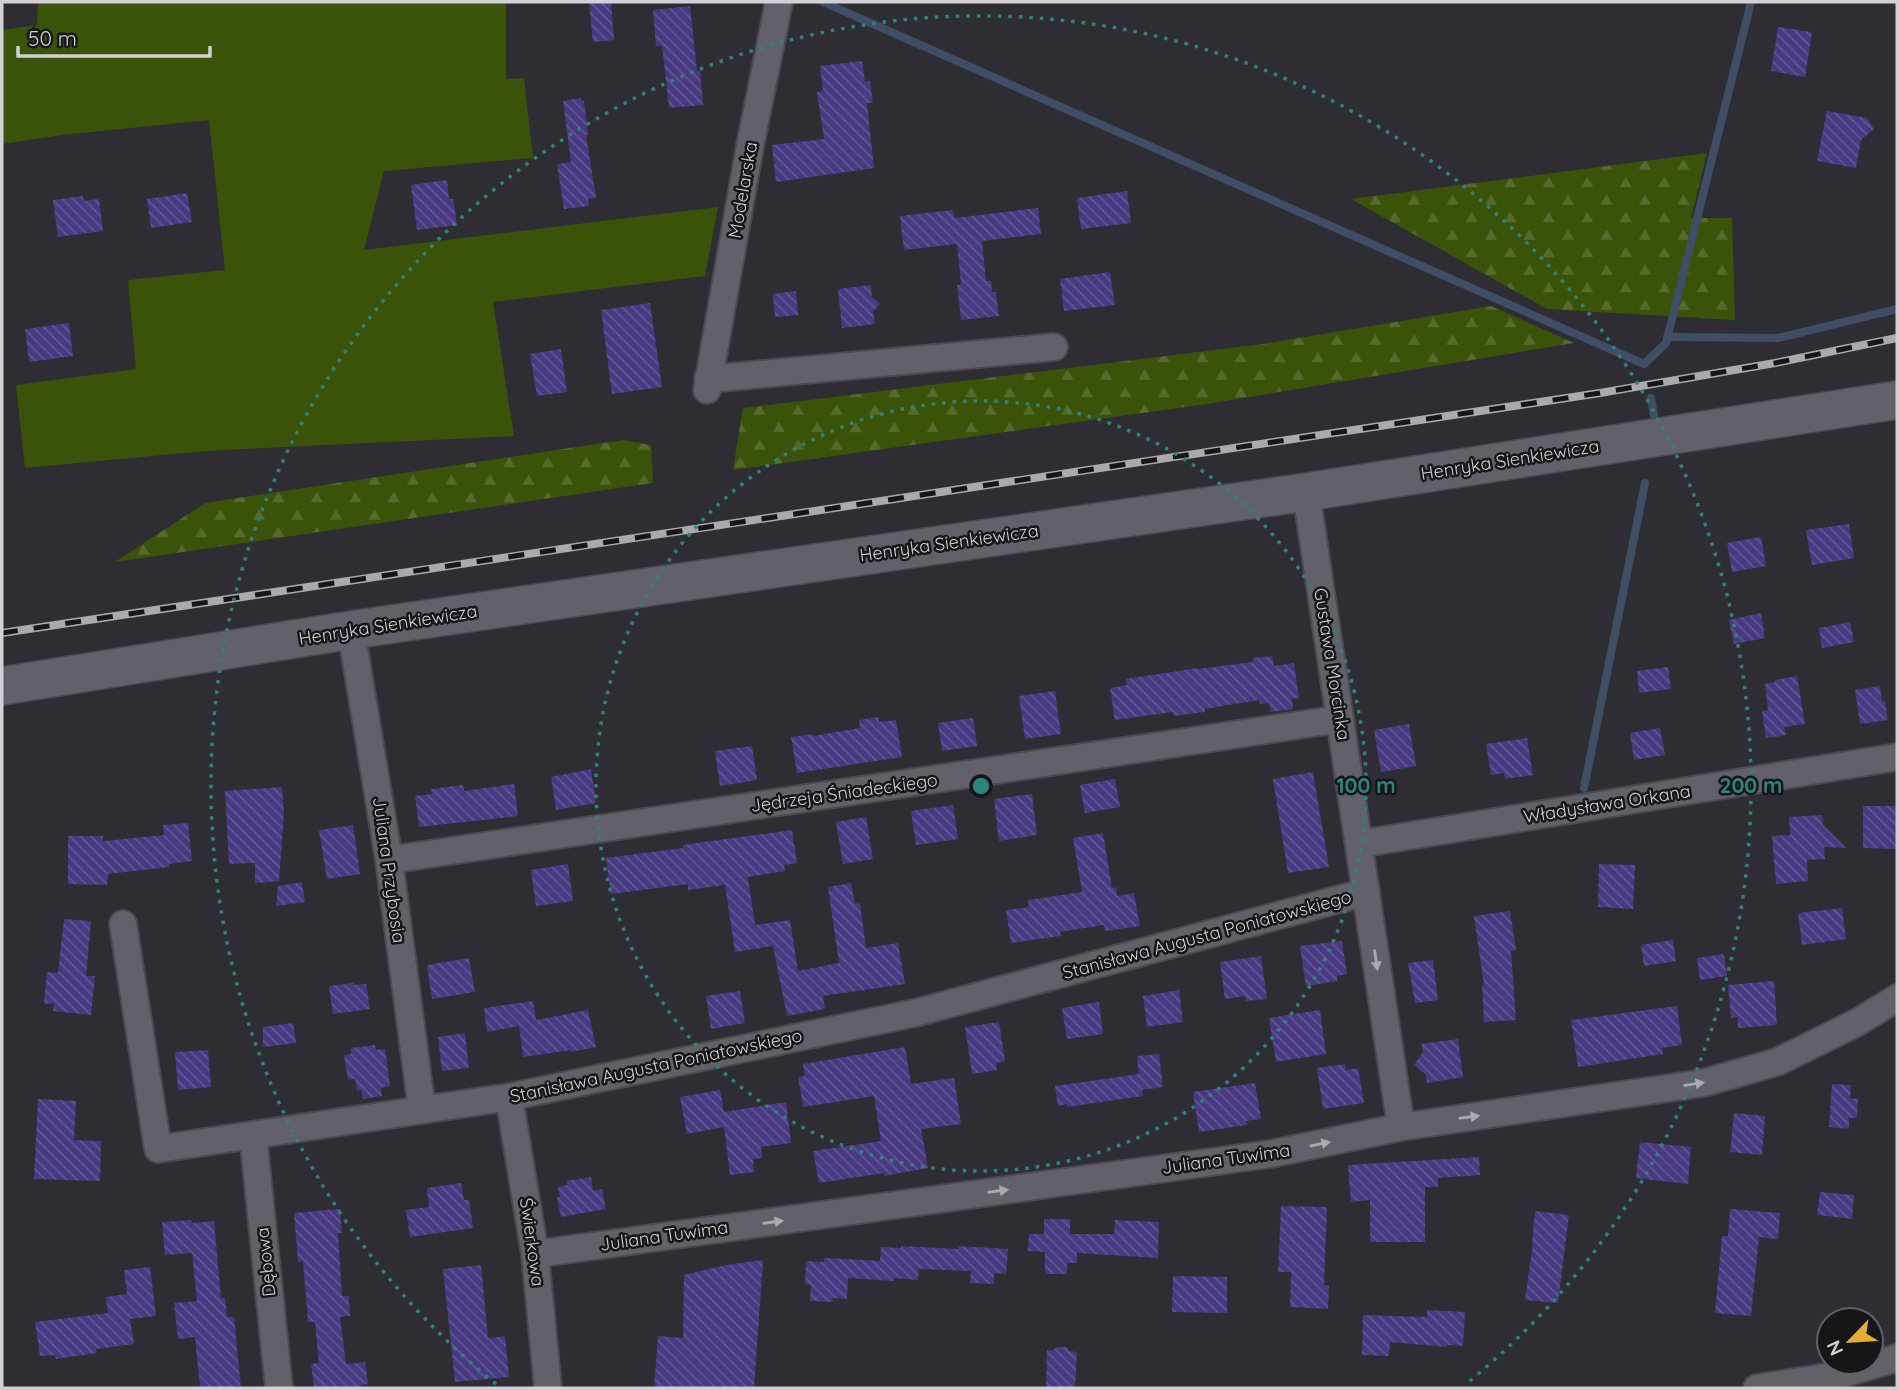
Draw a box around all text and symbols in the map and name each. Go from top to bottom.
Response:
scale bar [18,14,210,58]
text: 50 m [28,25,77,51]
street label: Modelarska [723,140,762,240]
street label: Henryka Sienkiewicza [1419,434,1601,485]
street label: Henryka Sienkiewicza [858,519,1040,566]
street label: Gustawa Morcinka [1309,586,1356,742]
street label: Henryka Sienkiewicza [297,599,479,650]
street label: Jędrzeja Śniadeckiego [749,768,939,817]
text: 100 m [1336,772,1396,798]
text: 200 m [1720,772,1782,798]
centre of rings [969,774,993,798]
street label: Władysława Orkana [1522,779,1692,828]
street label: Juliana Przybosia [368,795,411,944]
street label: Stanisława Augusta Poniatowskiego [1060,885,1354,984]
one-way arrow [1371,949,1382,971]
street label: Stanisława Augusta Poniatowskiego [508,1023,804,1108]
one-way arrow [1683,1078,1705,1089]
one-way arrow [1458,1112,1480,1123]
street label: Juliana Tuwima [1160,1138,1292,1179]
one-way arrow [1309,1139,1331,1150]
one-way arrow [987,1186,1009,1197]
street label: Świerkowa [515,1196,550,1288]
street label: Juliana Tuwima [598,1215,730,1256]
one-way arrow [762,1216,784,1227]
street label: Dębowa [250,1226,281,1298]
north arrow [1815,1306,1885,1376]
text: N [1821,1337,1848,1360]

